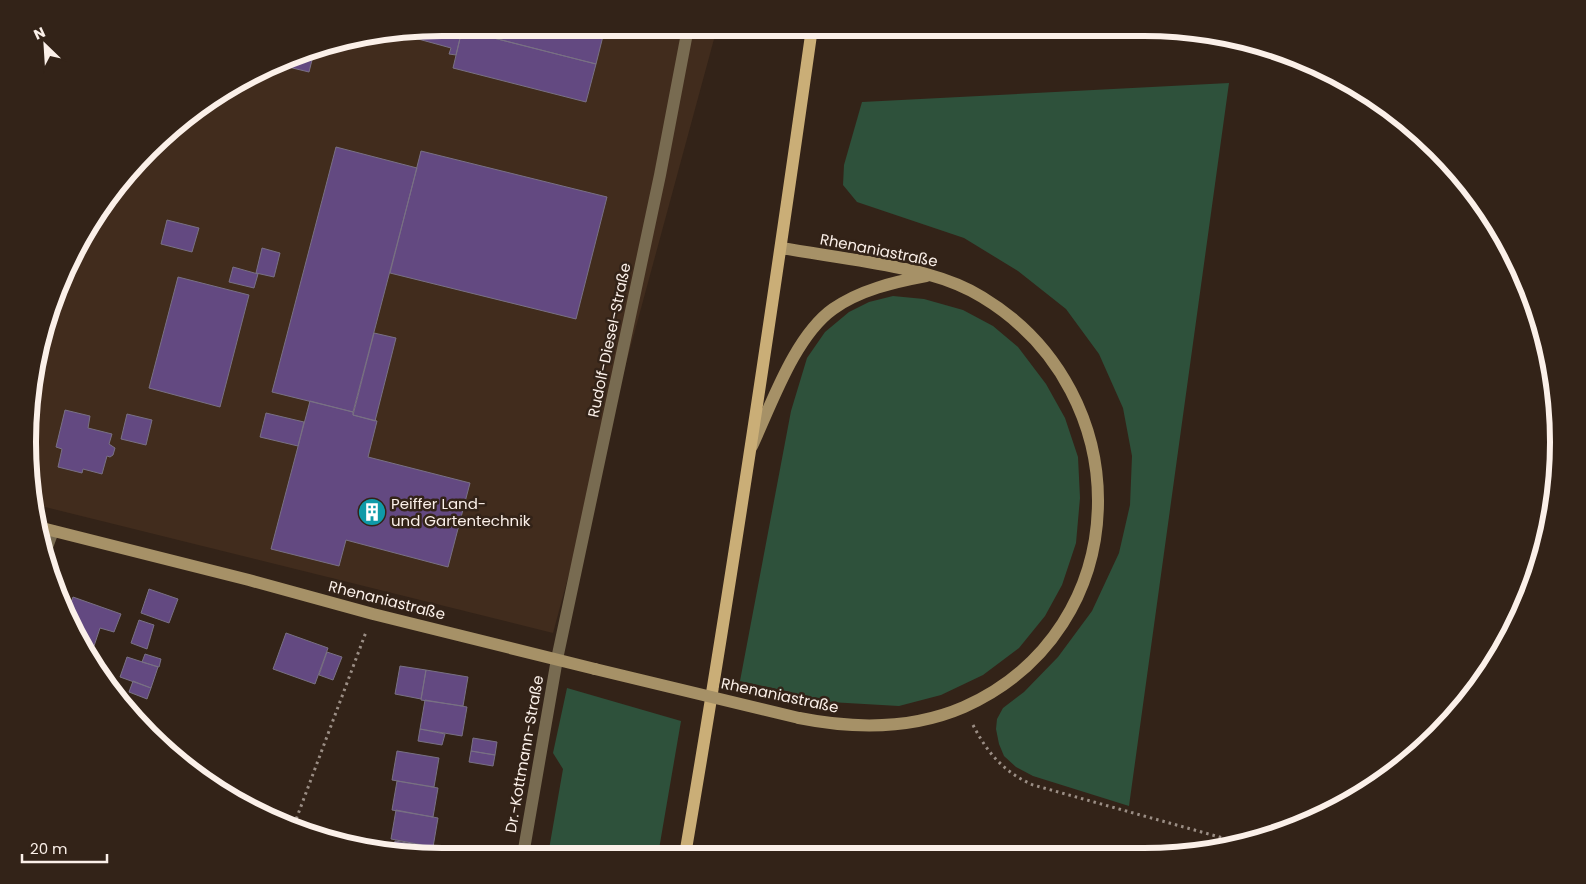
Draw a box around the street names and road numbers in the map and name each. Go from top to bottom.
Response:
street label: Rhenaniastraße [818,228,940,272]
street label: Rudolf-Diesel-Straße [582,261,636,419]
street label: Rhenaniastraße [326,575,448,625]
street label: Rhenaniastraße [719,672,841,718]
street label: Dr.-Kottmann-Straße [500,674,548,834]

